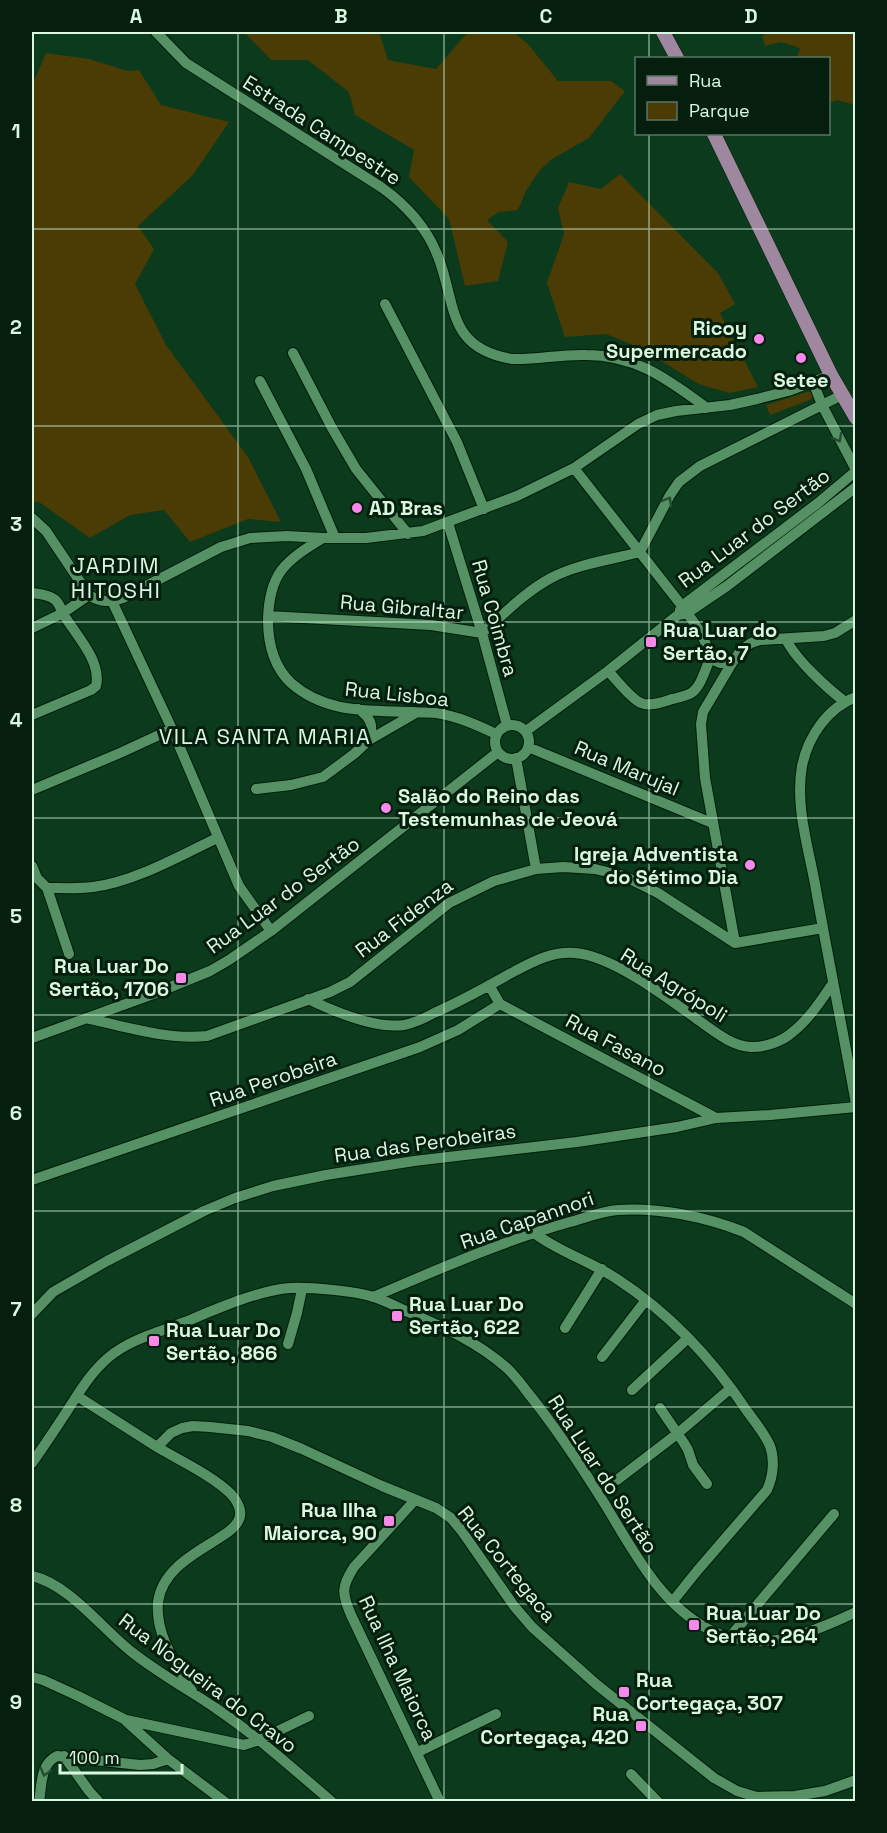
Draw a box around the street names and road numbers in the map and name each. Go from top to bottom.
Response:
street label: Estrada Campestre [238,69,406,191]
street label: Rua Luar do Sertão [673,462,835,594]
street label: Rua Coimbra [466,557,524,679]
street label: Rua Gibraltar [339,589,465,625]
street label: Rua Lisboa [344,676,450,712]
street label: Rua Marujal [571,734,683,802]
street label: Rua Luar do Sertão [201,831,365,959]
street label: Rua Fidenza [350,873,458,963]
street label: Rua Agrópoli [616,942,732,1028]
street label: Rua Fasano [561,1008,671,1082]
street label: Rua Perobeira [206,1045,340,1113]
street label: Rua das Perobeiras [332,1117,518,1169]
street label: Rua Capannori [457,1185,597,1255]
street label: Rua Luar do Sertão [542,1390,664,1558]
street label: Rua Cortegaca [452,1500,562,1628]
street label: Rua Ilha Maiorca [353,1591,443,1745]
street label: Rua Nogueira do Cravo [114,1607,302,1759]

